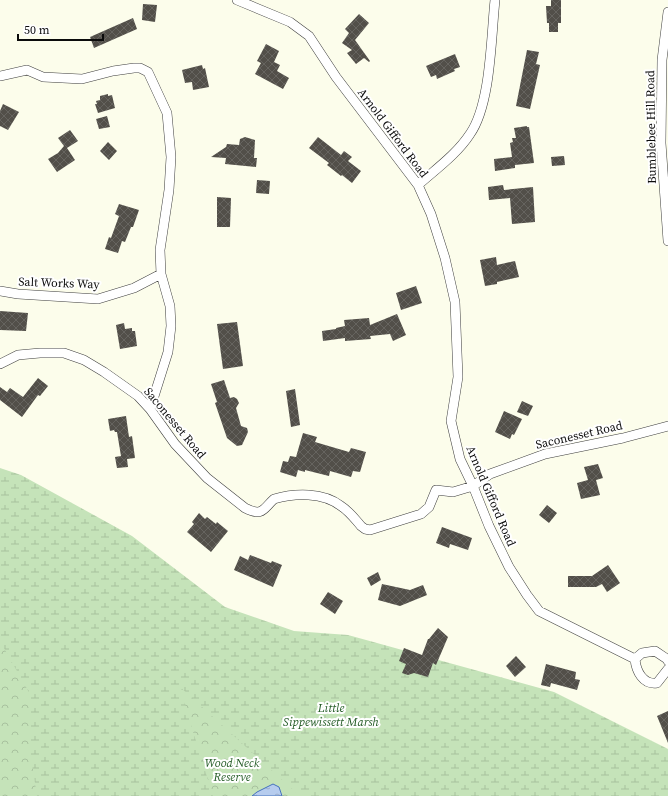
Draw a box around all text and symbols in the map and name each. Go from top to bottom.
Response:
scale bar [18,16,103,42]
text: 50 m [24,22,50,38]
street label: Bumblebee Hill Road [642,70,660,184]
street label: Arnold Gifford Road [354,85,432,181]
street label: Salt Works Way [18,274,101,292]
street label: Saconesset Road [140,384,210,462]
street label: Saconesset Road [534,417,624,453]
street label: Arnold Gifford Road [463,443,519,549]
park label: Little Sippewissett Marsh [283,700,379,730]
park label: Wood Neck Reserve [205,755,260,785]

